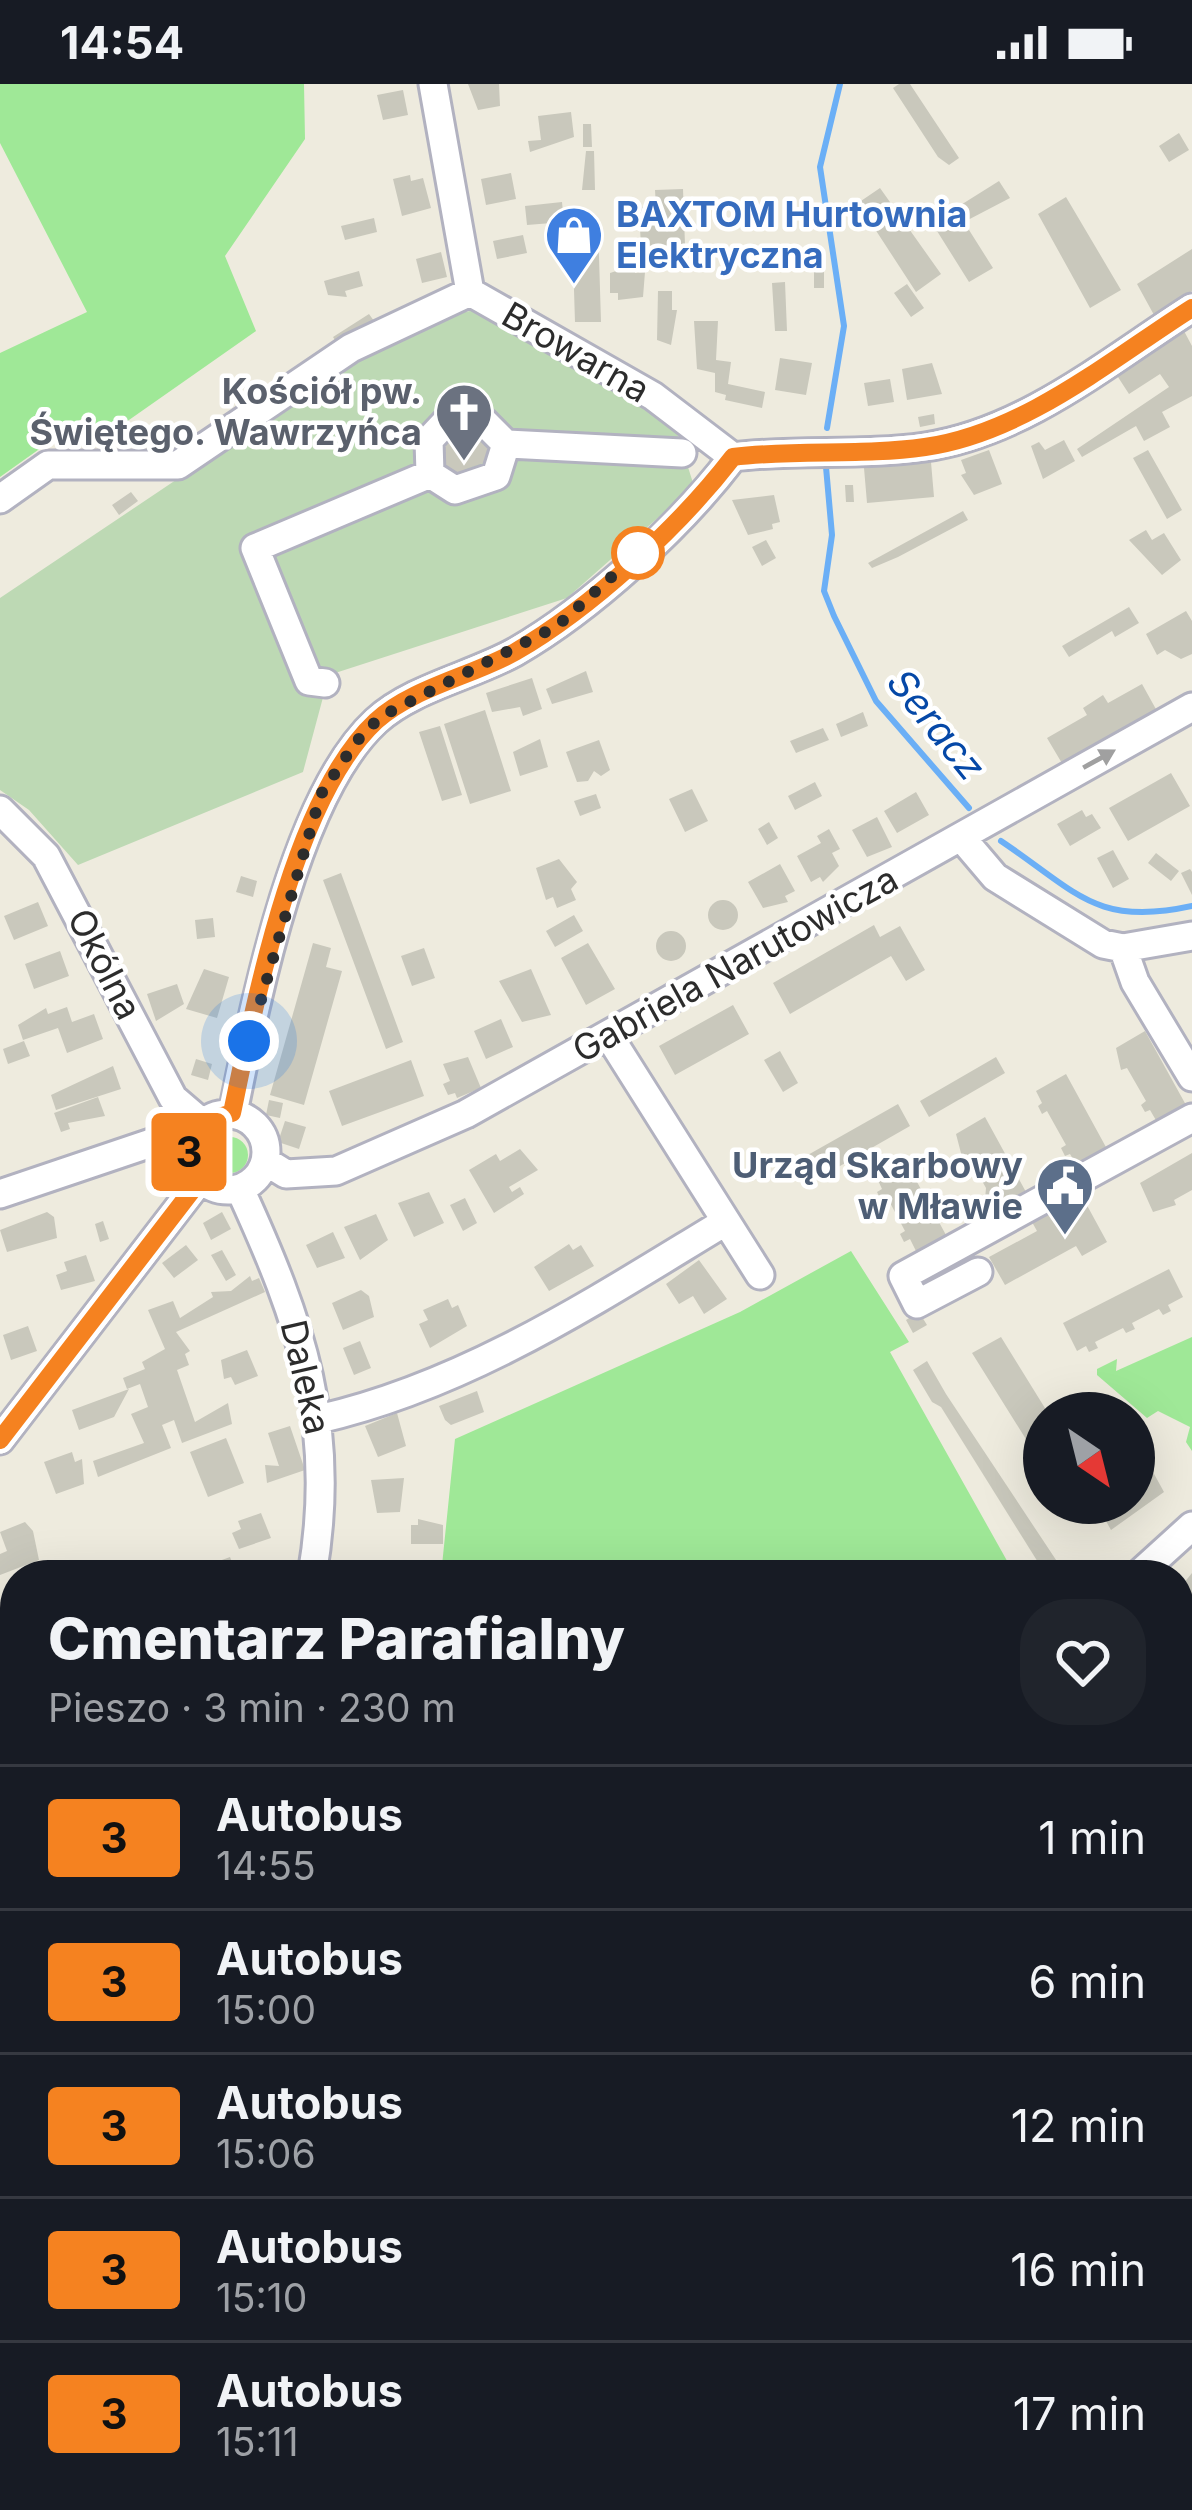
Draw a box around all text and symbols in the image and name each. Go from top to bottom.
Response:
text: 14:54 [60,15,184,70]
place label: BAXTOM Hurtownia Elektryczna [616,192,967,277]
shop icon: BAXTOM Hurtownia Elektryczna [543,204,605,286]
street label: Browarna [495,292,657,412]
place label: Kościół pw. Świętego. Wawrzyńca [29,369,422,454]
church icon: Kościół pw. Świętego. Wawrzyńca [433,381,495,463]
unlabelled marker [613,528,663,578]
water label: Seracz [878,659,996,789]
one-way arrow [1082,749,1117,770]
street label: Gabriela Narutowicza [565,856,905,1072]
street label: Okólna [59,901,151,1027]
your location [219,1011,279,1071]
line badge: 3 [150,1113,228,1191]
text: 3 [175,1126,203,1177]
place label: Urząd Skarbowy w Mławie [732,1143,1023,1228]
public building icon: Urząd Skarbowy w Mławie [1034,1155,1096,1237]
street label: Daleka [272,1316,340,1438]
north arrow [1023,1392,1155,1524]
map controls [1023,1392,1155,1524]
button: heart [1020,1599,1146,1725]
text: Cmentarz Parafialny [48,1604,625,1673]
text: Pieszo · 3 min · 230 m [48,1684,456,1731]
text: Autobus [216,1787,403,1842]
text: 1 min [1038,1810,1146,1865]
text: 3 [100,1812,128,1863]
text: 14:55 [216,1842,316,1889]
text: Autobus [216,1931,403,1986]
text: 6 min [1029,1954,1146,2009]
text: 3 [100,1956,128,2007]
text: 15:00 [216,1986,316,2033]
text: Autobus [216,2075,403,2130]
text: 12 min [1011,2098,1146,2153]
text: 3 [100,2100,128,2151]
text: 15:06 [216,2130,316,2177]
text: Autobus [216,2219,403,2274]
text: 16 min [1010,2242,1146,2297]
text: 3 [100,2244,128,2295]
text: 15:10 [216,2274,307,2321]
text: Autobus [216,2363,403,2418]
text: 17 min [1013,2386,1146,2441]
text: 3 [100,2388,128,2439]
text: 15:11 [216,2418,299,2465]

